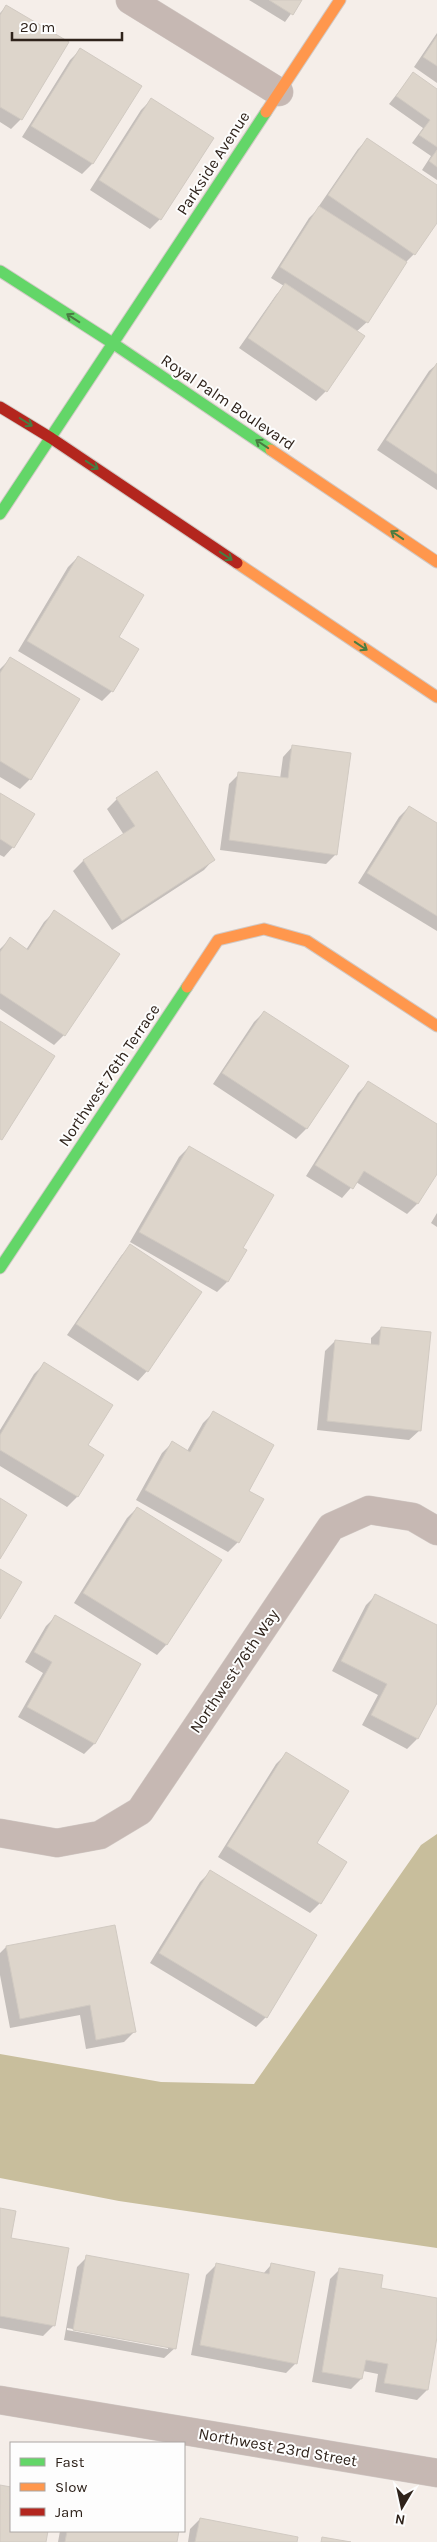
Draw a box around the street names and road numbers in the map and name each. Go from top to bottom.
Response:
street label: Parkside Avenue [172,108,254,218]
street label: Royal Palm Boulevard [158,350,298,454]
street label: Northwest 76th Terrace [54,1000,164,1150]
street label: Northwest 76th Way [185,1605,283,1737]
street label: Northwest 23rd Street [197,2424,359,2470]

